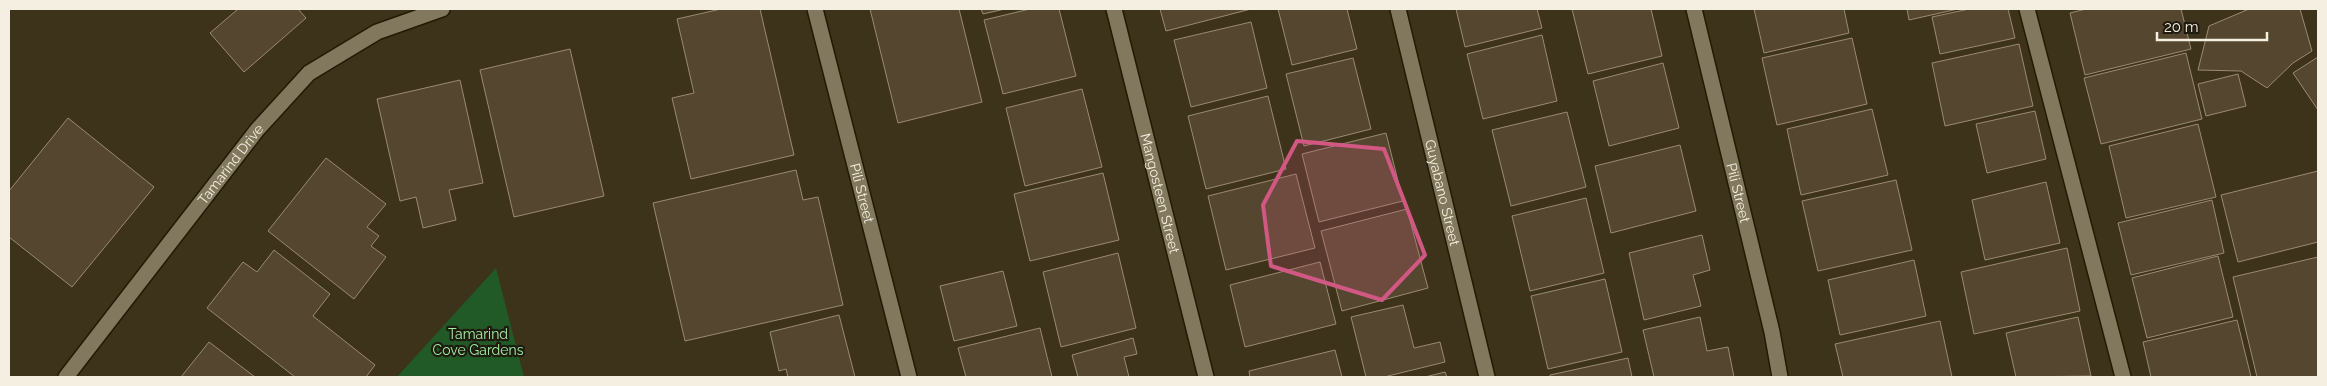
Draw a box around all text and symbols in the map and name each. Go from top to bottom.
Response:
scale bar [2157,10,2267,42]
text: 20 m [2164,18,2199,36]
street label: Tamarind Drive [195,121,267,208]
street label: Mangosteen Street [1137,132,1183,255]
street label: Guyabano Street [1422,138,1463,248]
street label: Pili Street [1723,161,1753,225]
street label: Pili Street [847,162,877,225]
park label: Tamarind Cove Gardens [433,326,524,358]

